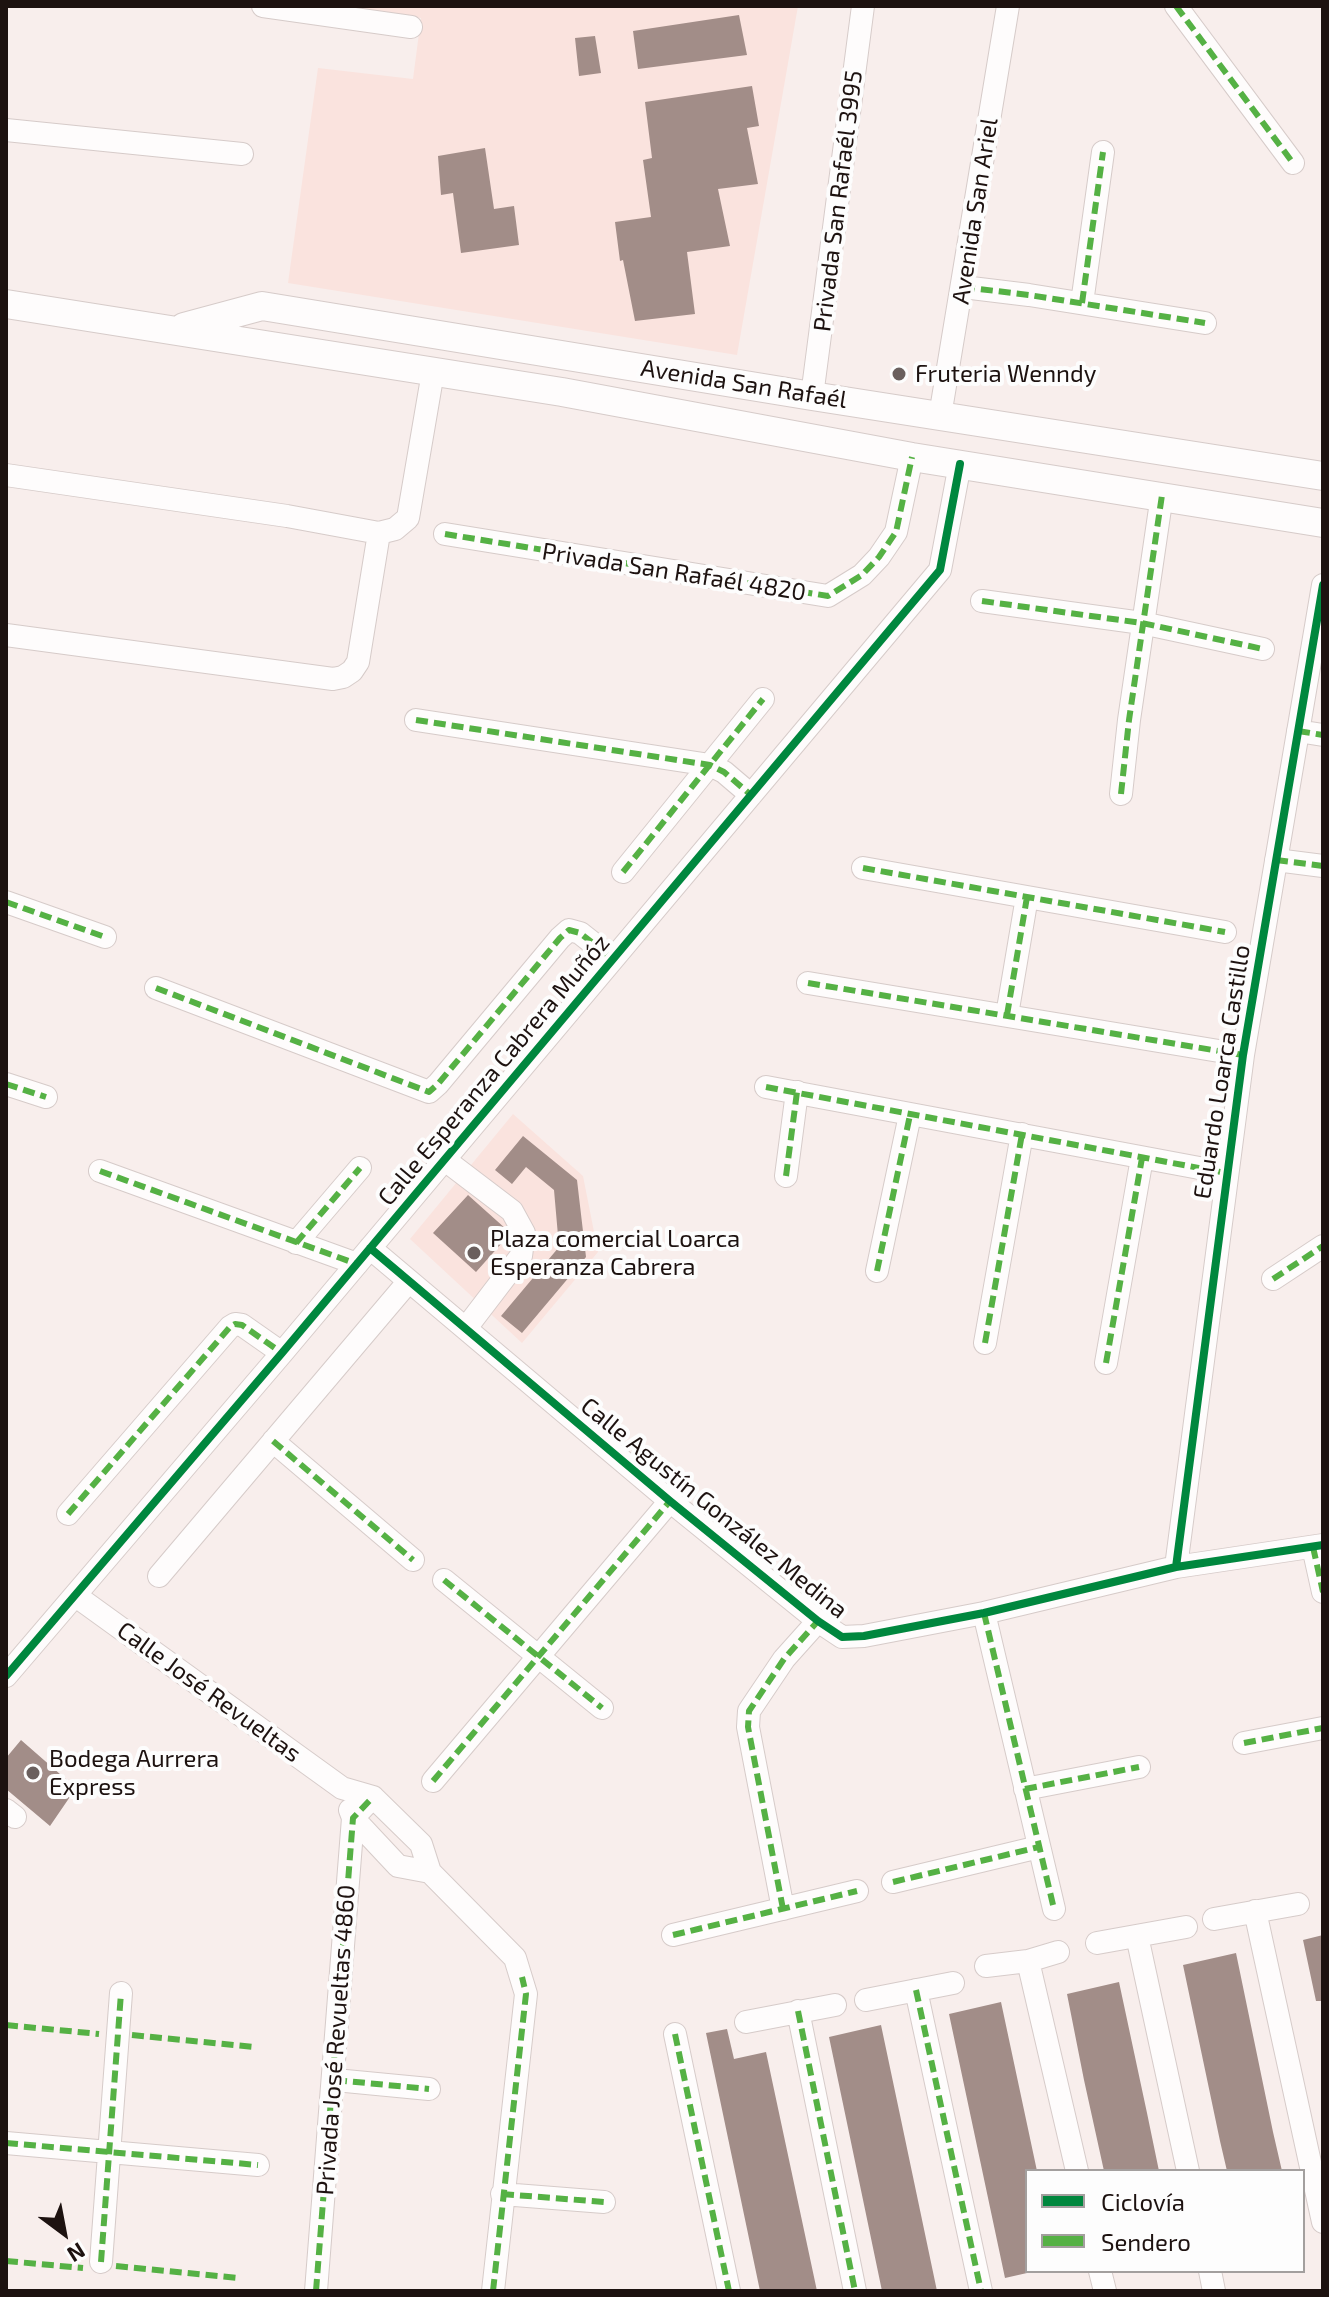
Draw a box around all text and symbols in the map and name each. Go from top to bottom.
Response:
street label: Privada San Rafaél 3995 [808,69,868,333]
street label: Avenida San Ariel [946,116,1004,306]
street label: Avenida San Rafaél [639,353,849,415]
place label: Fruteria Wenndy [915,360,1097,388]
marker: Fruteria Wenndy [890,365,908,383]
street label: Privada San Rafaél 4820 [540,537,808,607]
street label: Calle Esperanza Cabrera Muñóz [372,929,616,1211]
street label: Eduardo Loarca Castillo [1188,943,1256,1201]
place label: Plaza comercial Loarca Esperanza Cabrera [490,1225,740,1281]
marker: Plaza comercial Loarca Esperanza Cabrera [465,1244,483,1262]
street label: Calle Agustín González Medina [575,1392,853,1624]
street label: Calle José Revueltas [112,1616,306,1768]
place label: Bodega Aurrera Express [49,1745,219,1801]
marker: Bodega Aurrera Express [24,1764,42,1782]
street label: Privada José Revueltas 4860 [311,1884,361,2196]
legend [1025,2169,1305,2273]
text: Ciclovía [1101,2187,1185,2216]
north arrow [24,2193,104,2273]
text: Sendero [1101,2227,1191,2256]
text: N [63,2238,90,2269]

